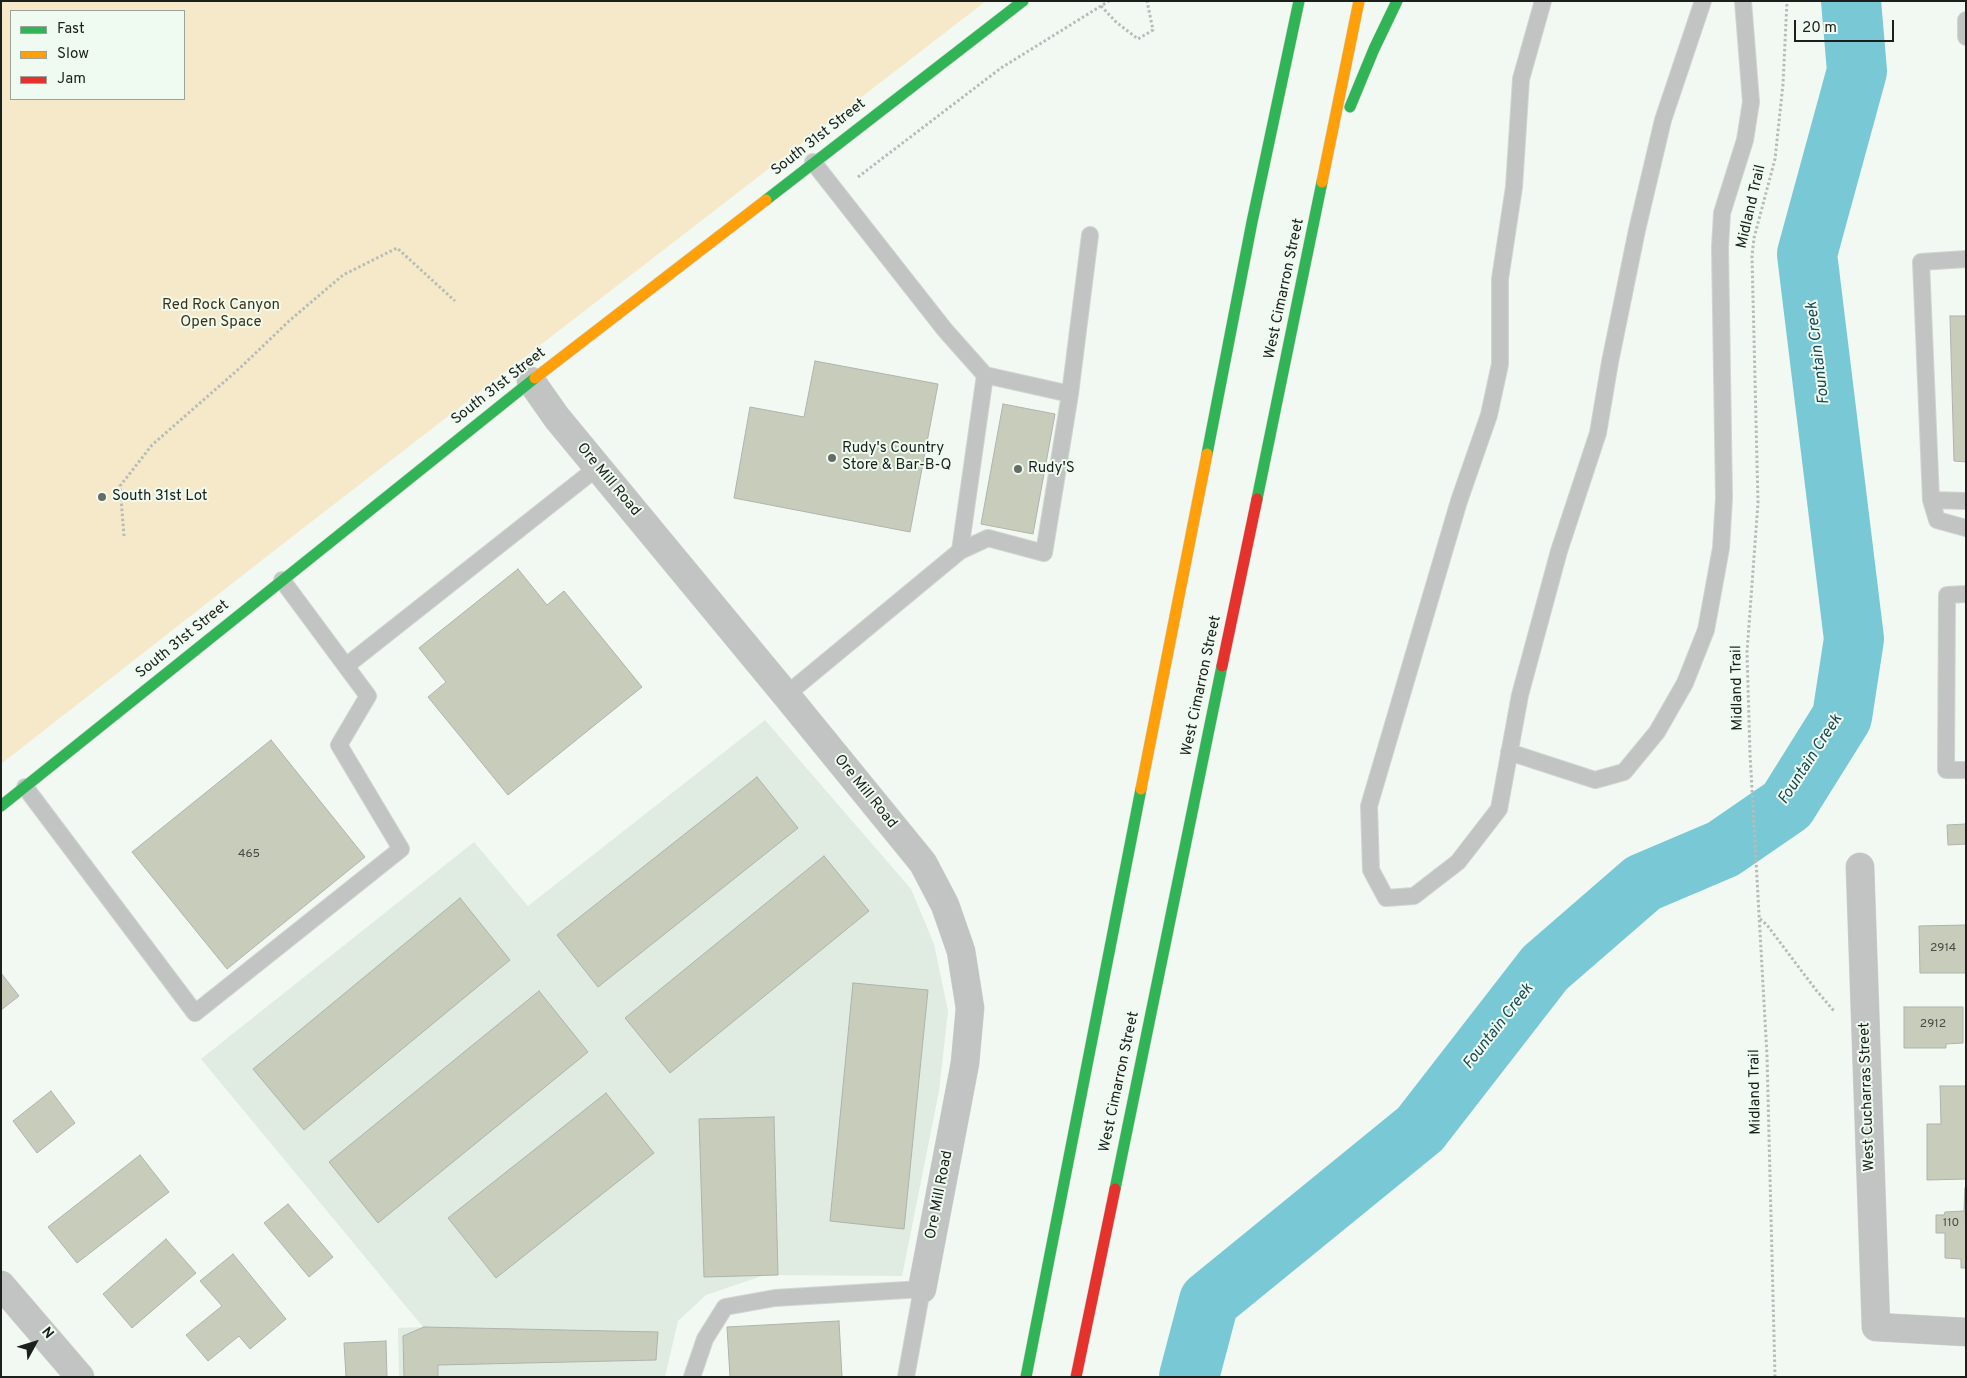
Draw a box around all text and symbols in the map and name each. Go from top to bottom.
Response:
legend [10,10,185,100]
scale bar [1797,10,1897,42]
text: 20 m [1802,19,1837,38]
text: Fast [57,20,85,39]
text: Slow [57,45,89,64]
text: Jam [57,70,86,89]
street label: South 31st Street [768,96,870,180]
street label: Midland Trail [1734,163,1770,251]
street label: West Cimarron Street [1261,217,1309,361]
park label: Red Rock Canyon Open Space [162,297,280,332]
water label: Fountain Creek [1803,300,1835,406]
street label: South 31st Street [448,345,550,429]
street label: Ore Mill Road [572,440,644,520]
place label: Rudy's Country Store & Bar-B-Q [842,440,951,475]
marker: Rudy's Country Store & Bar-B-Q [826,452,838,464]
place label: Rudy'S [1028,460,1075,478]
marker: Rudy'S [1012,463,1024,475]
place label: South 31st Lot [112,488,208,506]
marker: South 31st Lot [96,491,108,503]
street label: South 31st Street [133,597,233,683]
street label: West Cimarron Street [1178,614,1226,758]
street label: Midland Trail [1728,645,1748,731]
water label: Fountain Creek [1775,711,1847,809]
street label: Ore Mill Road [830,751,900,833]
house number: 465 [238,848,260,862]
house number: 2914 [1930,942,1956,956]
water label: Fountain Creek [1460,980,1538,1074]
street label: West Cimarron Street [1096,1010,1144,1154]
house number: 2912 [1920,1018,1946,1032]
street label: West Cucharras Street [1856,1022,1880,1172]
street label: Midland Trail [1746,1049,1766,1135]
street label: Ore Mill Road [923,1149,957,1241]
house number: 110 [1943,1217,1959,1231]
north arrow [10,1318,60,1368]
text: N [37,1324,57,1343]

